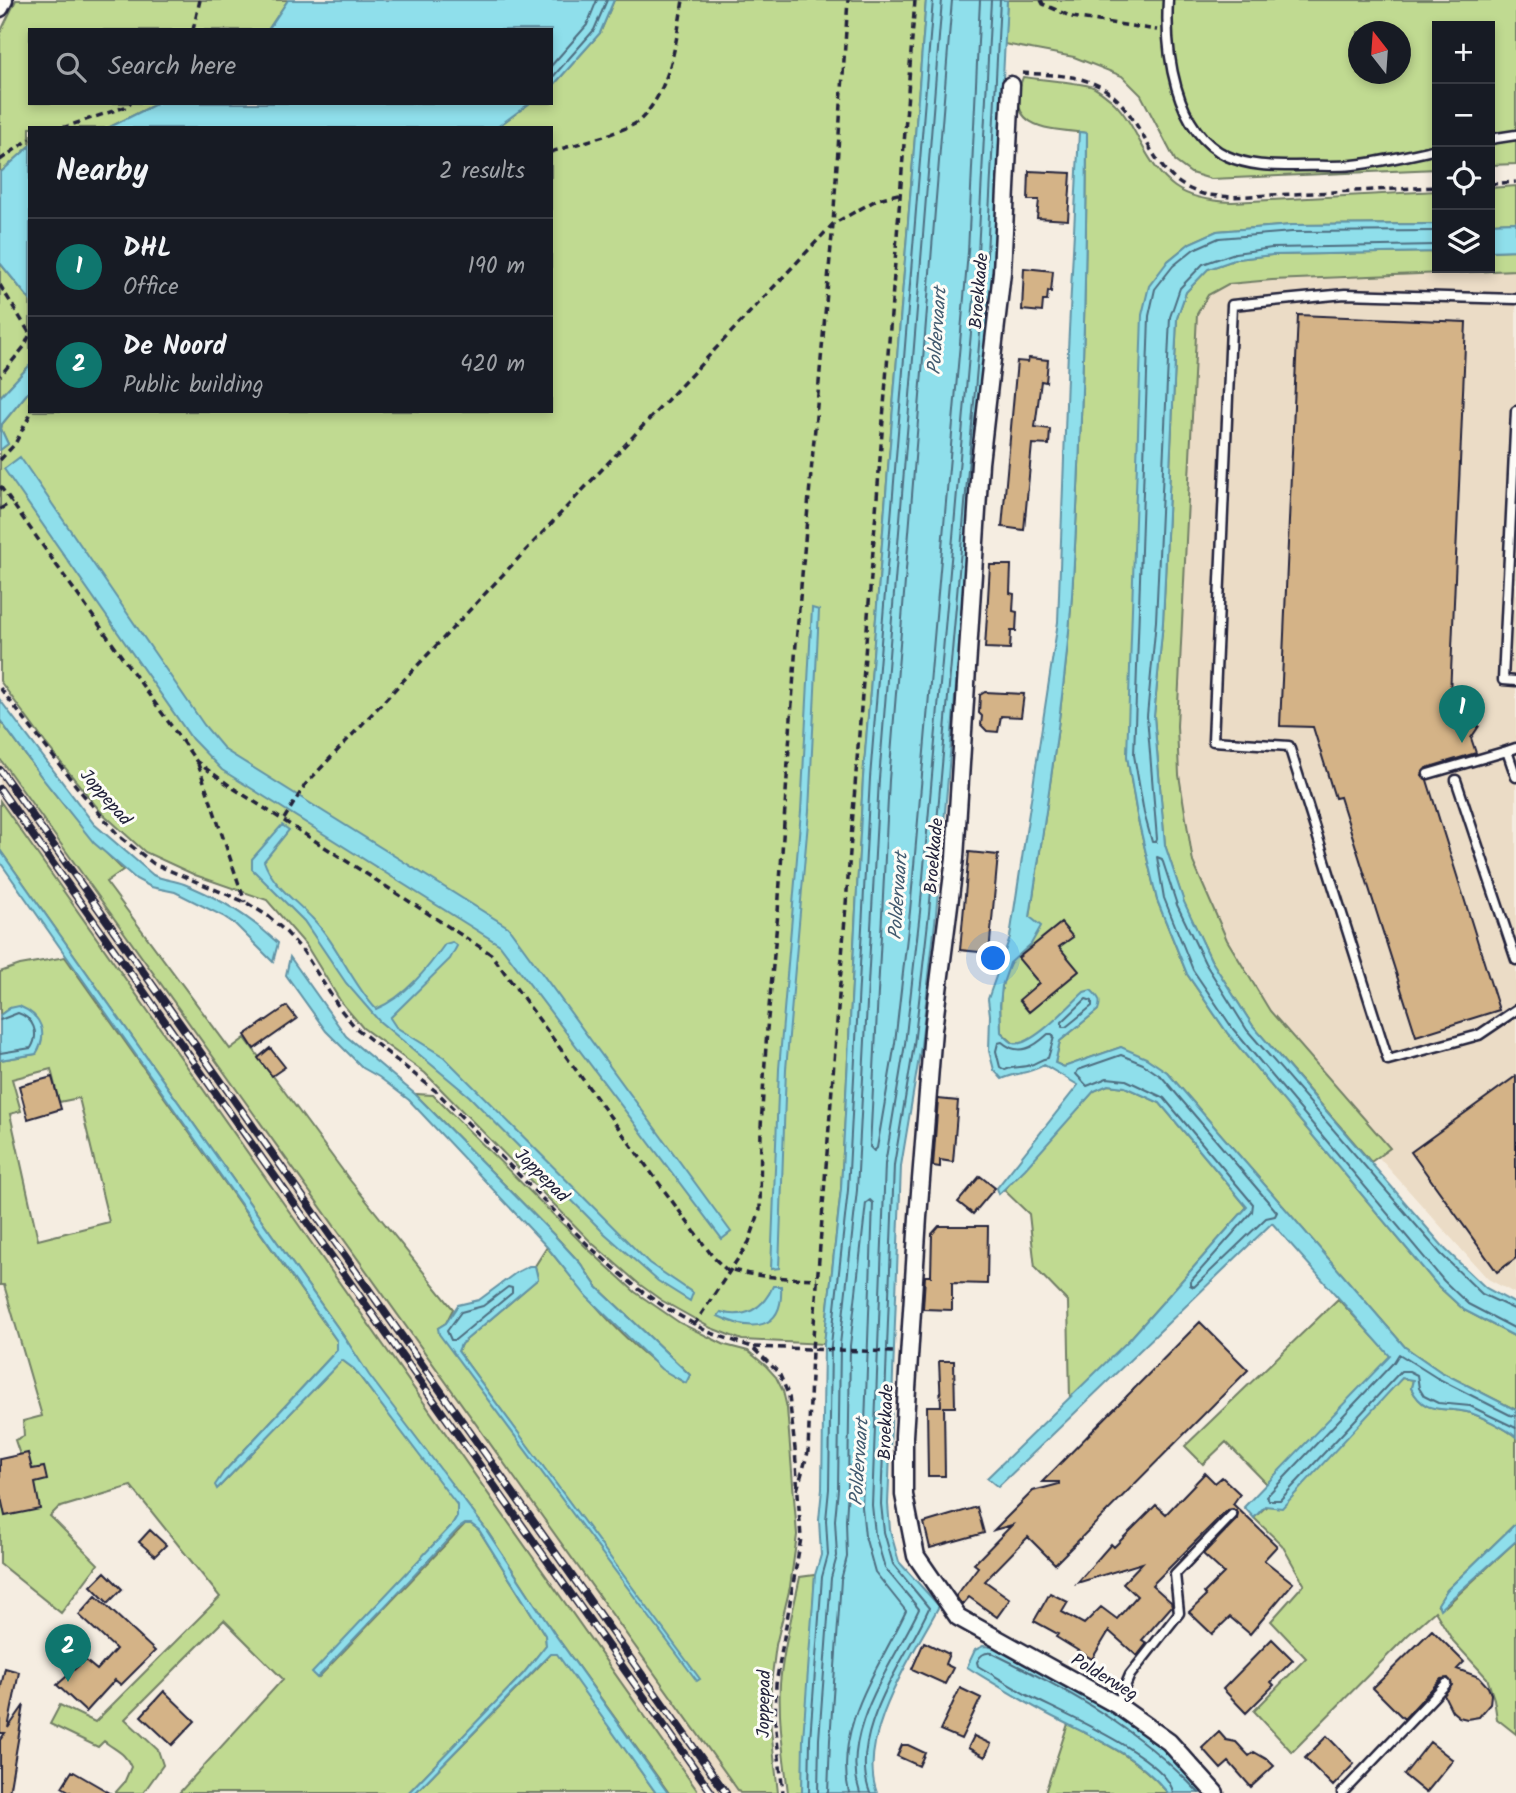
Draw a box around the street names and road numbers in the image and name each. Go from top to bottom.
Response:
street label: Broekkade [962,252,998,330]
street label: Joppepad [72,763,139,834]
street label: Broekkade [917,817,953,895]
street label: Joppepad [507,1142,576,1211]
street label: Broekkade [871,1383,903,1461]
street label: Polderweg [1065,1646,1143,1710]
street label: Joppepad [750,1669,780,1738]

